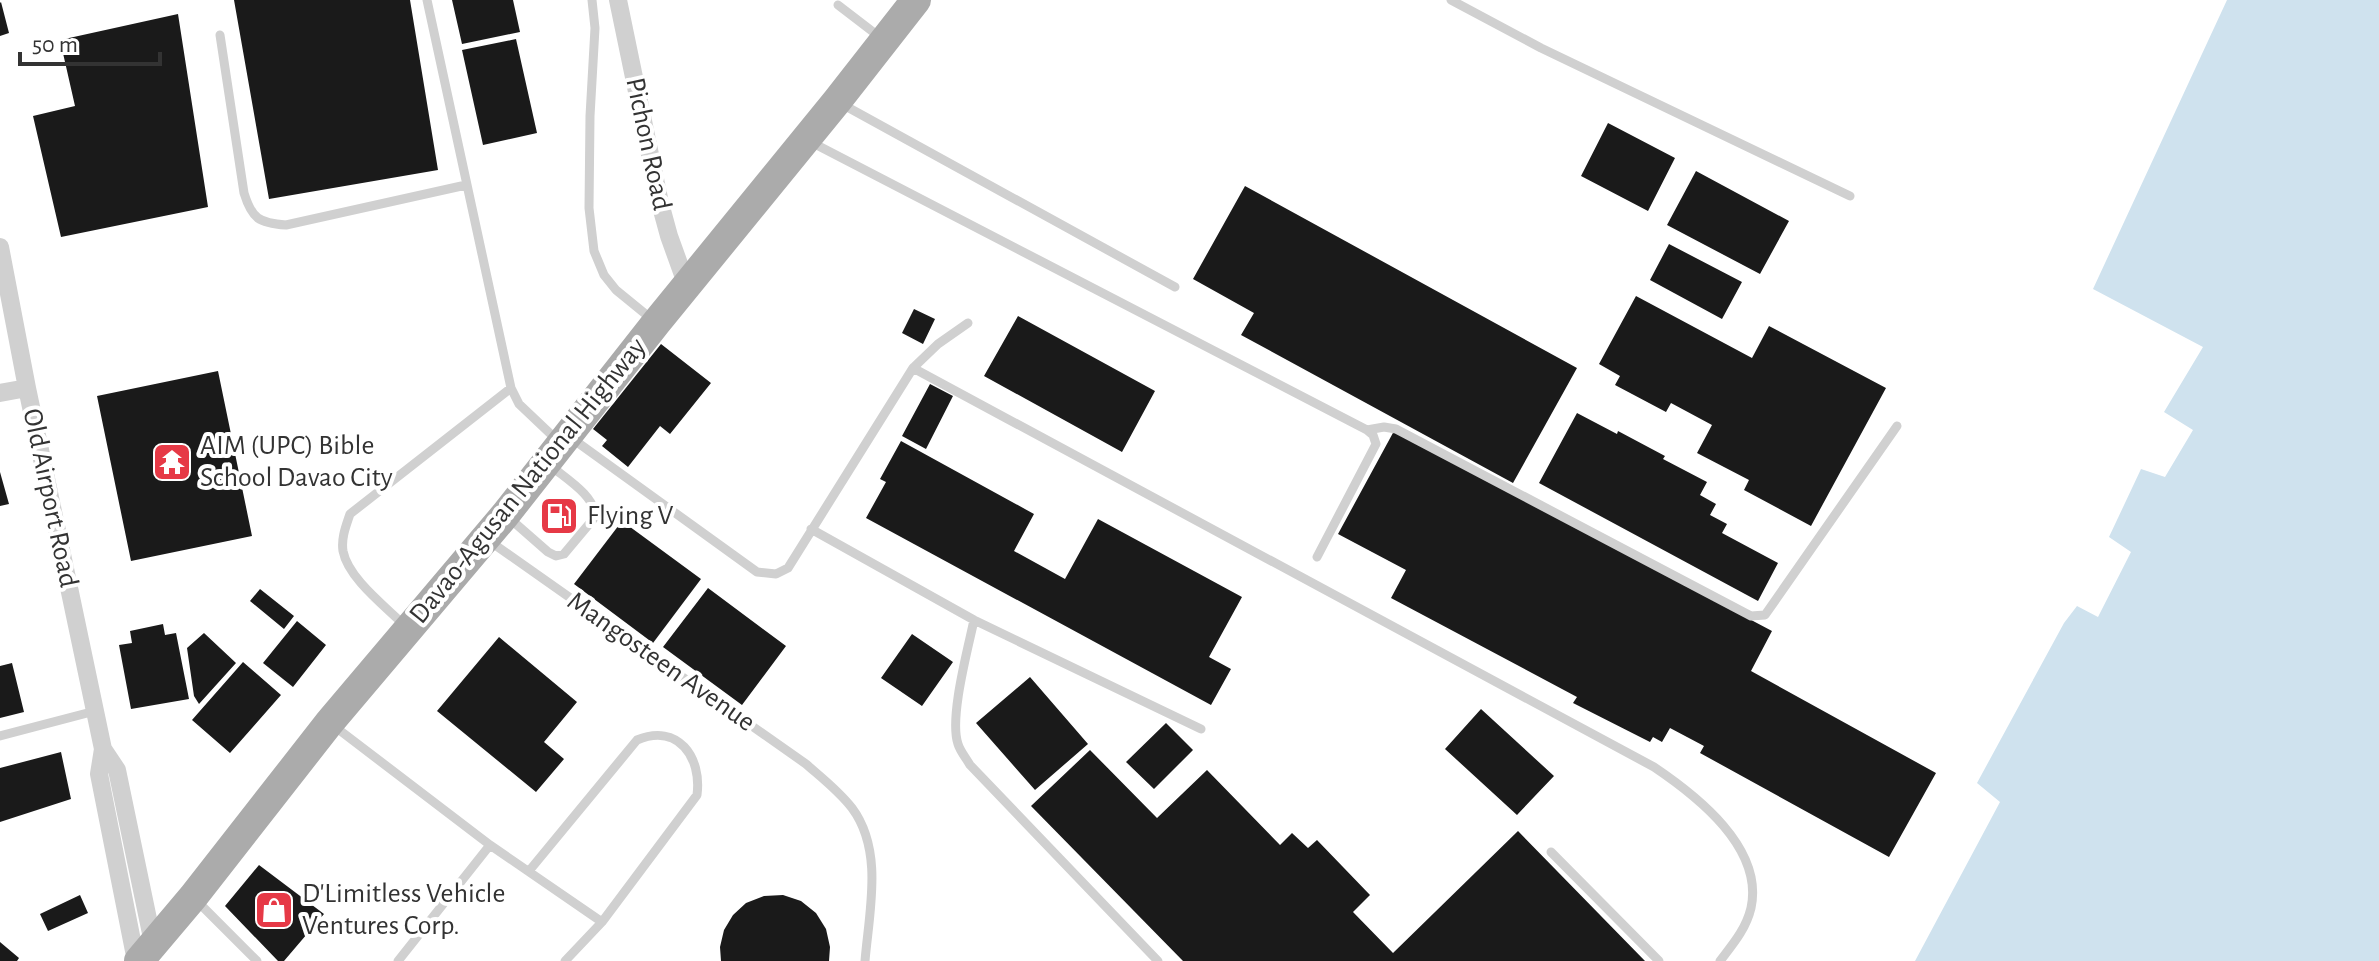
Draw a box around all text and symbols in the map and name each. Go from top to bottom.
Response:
scale bar [20,16,160,66]
text: 50 m [32,33,78,57]
street label: Pichon Road [620,75,676,213]
street label: Davao-Agusan National Highway [404,333,652,629]
street label: Old Airport Road [17,406,83,590]
place label: AIM (UPC) Bible School Davao City [200,432,393,492]
temple icon: AIM (UPC) Bible School Davao City [151,441,193,483]
fuel station icon: Flying V [538,495,580,537]
place label: Flying V [587,502,673,530]
street label: Mangosteen Avenue [562,587,760,737]
place label: D'Limitless Vehicle Ventures Corp. [302,880,505,940]
shop icon: D'Limitless Vehicle Ventures Corp. [253,889,295,931]

